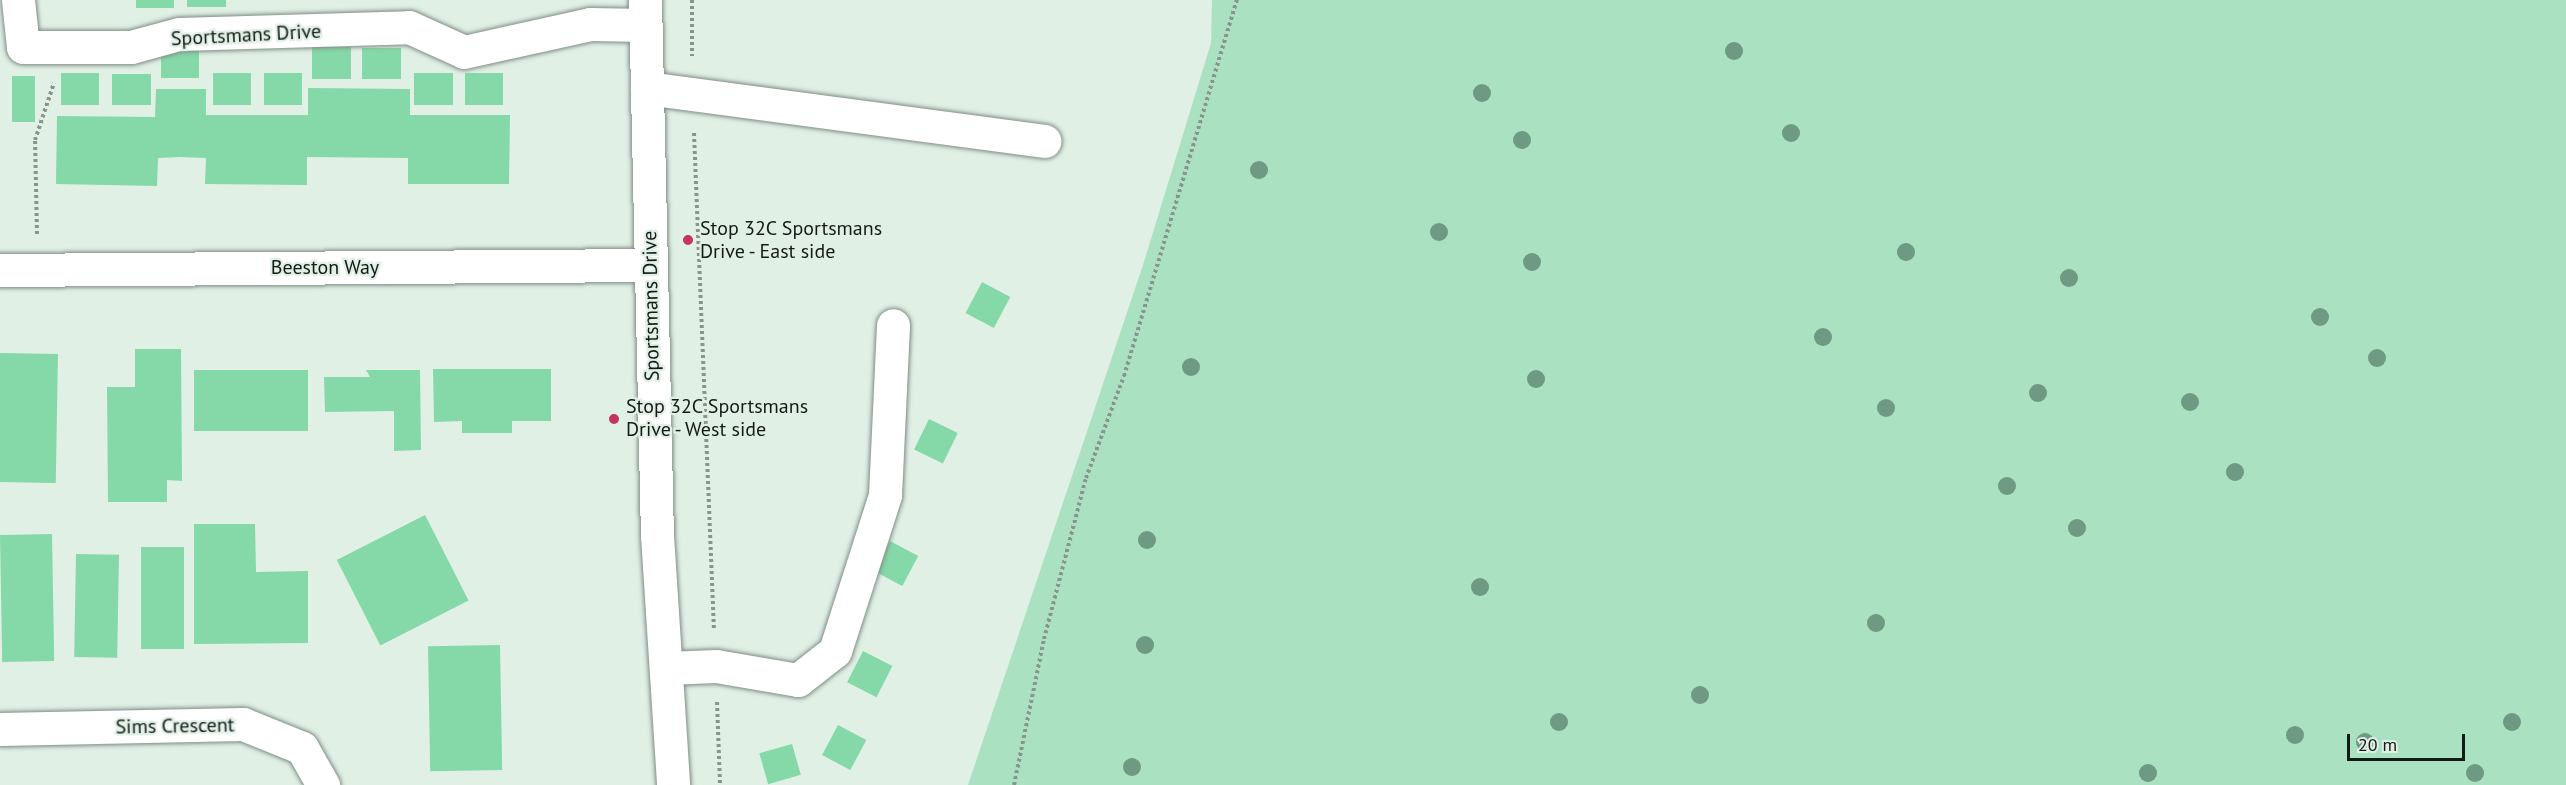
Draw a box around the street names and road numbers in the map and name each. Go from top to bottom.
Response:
street label: Sportsmans Drive [170,19,322,51]
street label: Sportsmans Drive [638,231,664,381]
street label: Beeston Way [271,255,379,279]
street label: Sims Crescent [115,713,235,739]

